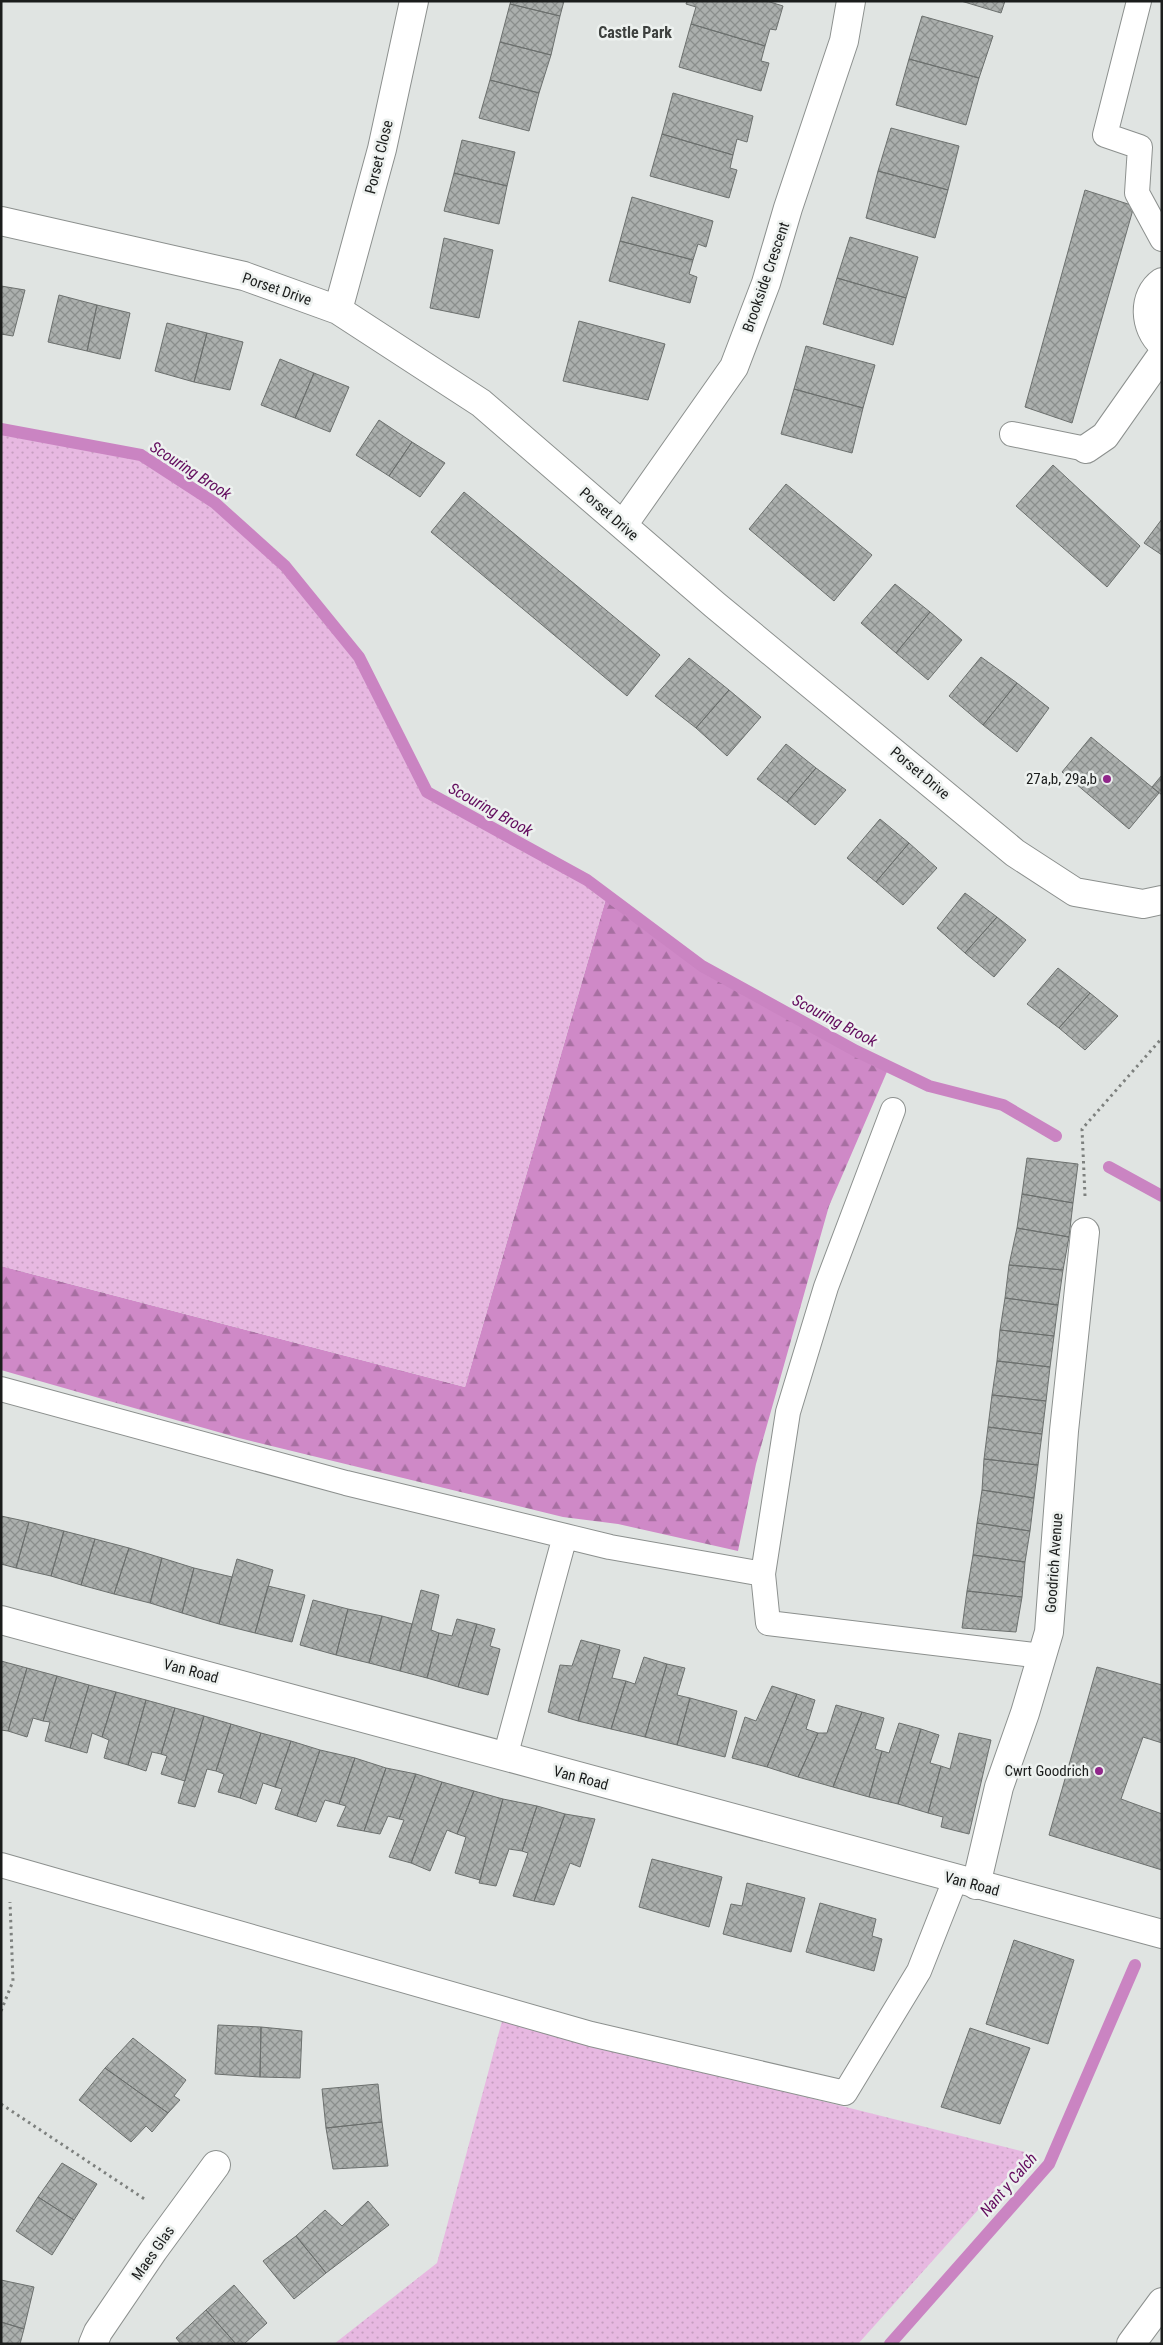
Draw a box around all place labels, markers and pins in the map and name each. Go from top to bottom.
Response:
place label: 27a,b, 29a,b [1026,770,1097,788]
marker: 27a,b, 29a,b [1101,773,1113,785]
place label: Cwrt Goodrich [1004,1762,1089,1780]
marker: Cwrt Goodrich [1093,1765,1105,1777]

